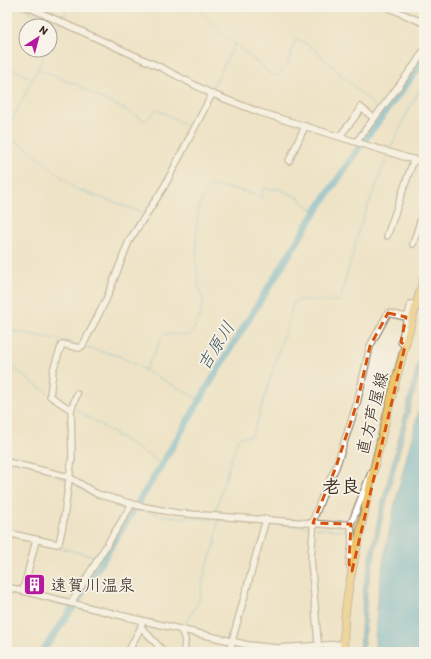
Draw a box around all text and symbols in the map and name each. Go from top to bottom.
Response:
north arrow [18,18,58,58]
text: N [37,23,50,38]
water label: 吉原川 [192,317,240,375]
street label: 直方芦屋線 [352,369,392,457]
district label: 老良 [322,475,360,498]
building icon: 遠賀川温泉 [22,572,48,598]
place label: 遠賀川温泉 [50,575,135,595]

